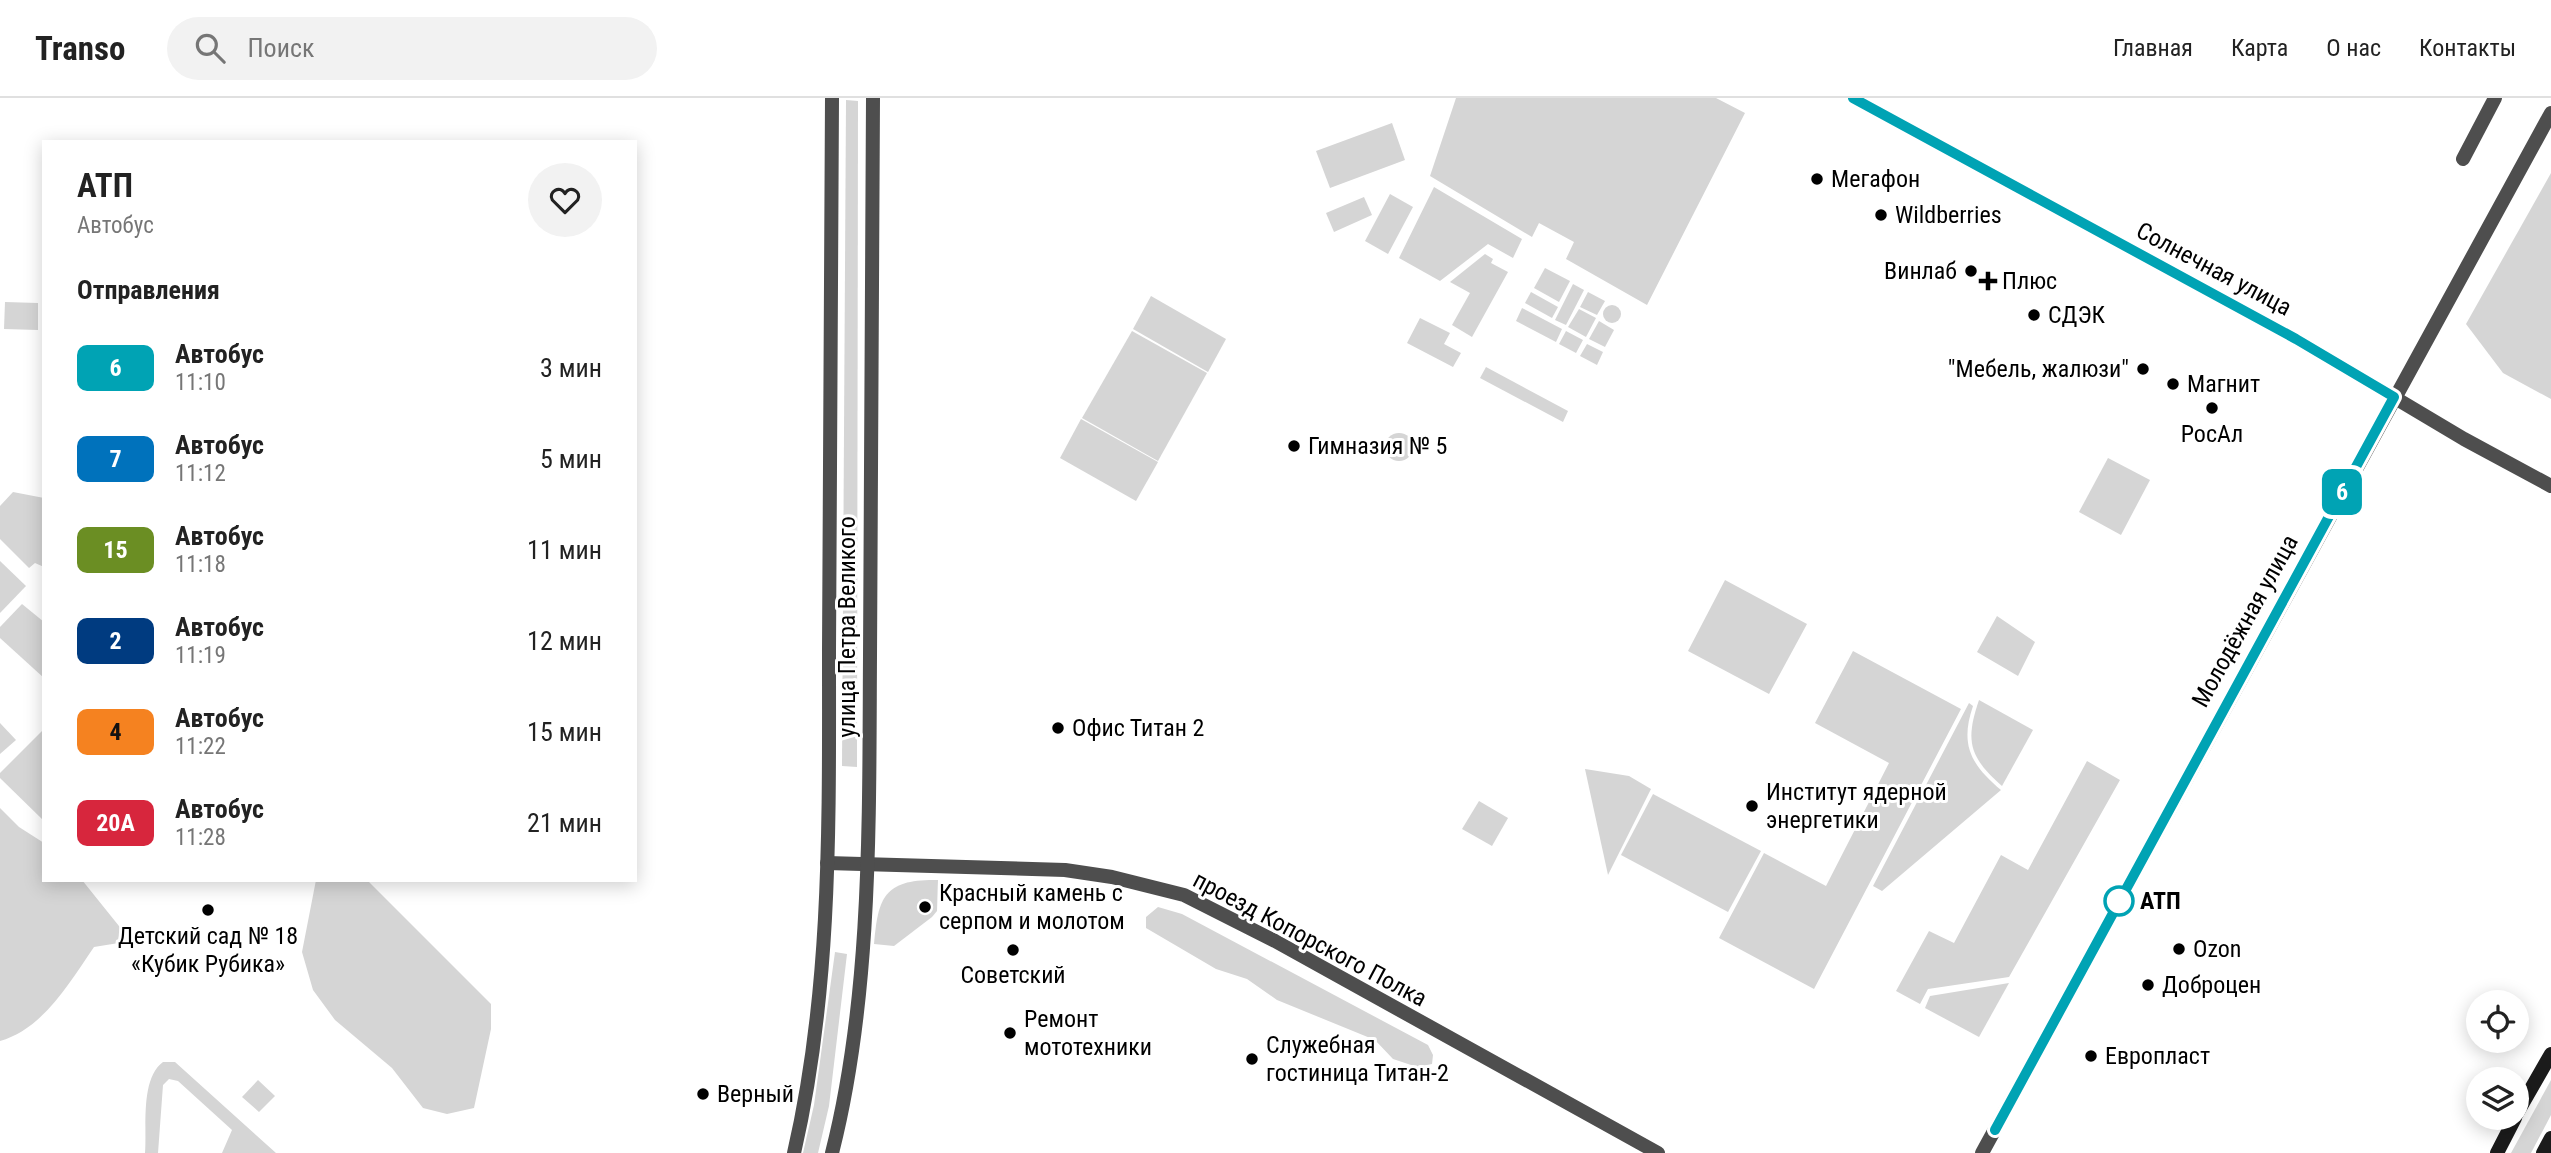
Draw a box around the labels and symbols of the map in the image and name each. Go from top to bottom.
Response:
place label: Мегафон [1831,165,1920,193]
marker: Мегафон [1809,171,1825,187]
place label: Wildberries [1895,201,2002,229]
marker: Wildberries [1873,207,1889,223]
street label: Солнечная улица [2132,216,2296,322]
place label: Винлаб [1884,257,1957,285]
marker: Винлаб [1963,263,1979,279]
place label: Плюс [2002,267,2057,295]
marker: Плюс [1980,273,1996,289]
place label: СДЭК [2048,301,2106,329]
marker: СДЭК [2026,307,2042,323]
place label: "Мебель, жалюзи" [1948,355,2129,383]
marker: "Мебель, жалюзи" [2135,361,2151,377]
place label: Магнит [2187,370,2260,398]
marker: Магнит [2165,376,2181,392]
marker: РосАл [2204,400,2220,416]
place label: РосАл [2181,420,2243,448]
place label: Гимназия № 5 [1308,432,1447,460]
marker: Гимназия № 5 [1286,438,1302,454]
line badge: 6 [2319,469,2365,515]
street label: улица Петра Великого [833,516,861,738]
street label: Молодёжная улица [2186,530,2304,712]
place label: Офис Титан 2 [1072,714,1204,742]
marker: Офис Титан 2 [1050,720,1066,736]
place label: Институт ядерной энергетики [1766,778,1947,834]
marker: Институт ядерной энергетики [1744,798,1760,814]
street label: проезд Копорского Полка [1188,866,1432,1012]
place label: Красный камень с серпом и молотом [939,879,1125,935]
marker: АТП [2104,886,2134,916]
place label: АТП [2140,887,2181,915]
marker: Красный камень с серпом и молотом [917,899,933,915]
marker: Детский сад № 18 «Кубик Рубика» [200,902,216,918]
place label: Детский сад № 18 «Кубик Рубика» [118,922,298,978]
place label: Ozon [2193,935,2241,963]
marker: Ozon [2171,941,2187,957]
marker: Советский [1005,942,1021,958]
place label: Советский [960,961,1066,989]
place label: Доброцен [2162,971,2261,999]
marker: Доброцен [2140,977,2156,993]
place label: Ремонт мототехники [1024,1005,1152,1061]
marker: Ремонт мототехники [1002,1025,1018,1041]
place label: Служебная гостиница Титан-2 [1266,1031,1449,1087]
place label: Европласт [2105,1042,2210,1070]
marker: Европласт [2083,1048,2099,1064]
marker: Служебная гостиница Титан-2 [1244,1051,1260,1067]
place label: Верный [717,1080,794,1108]
marker: Верный [695,1086,711,1102]

